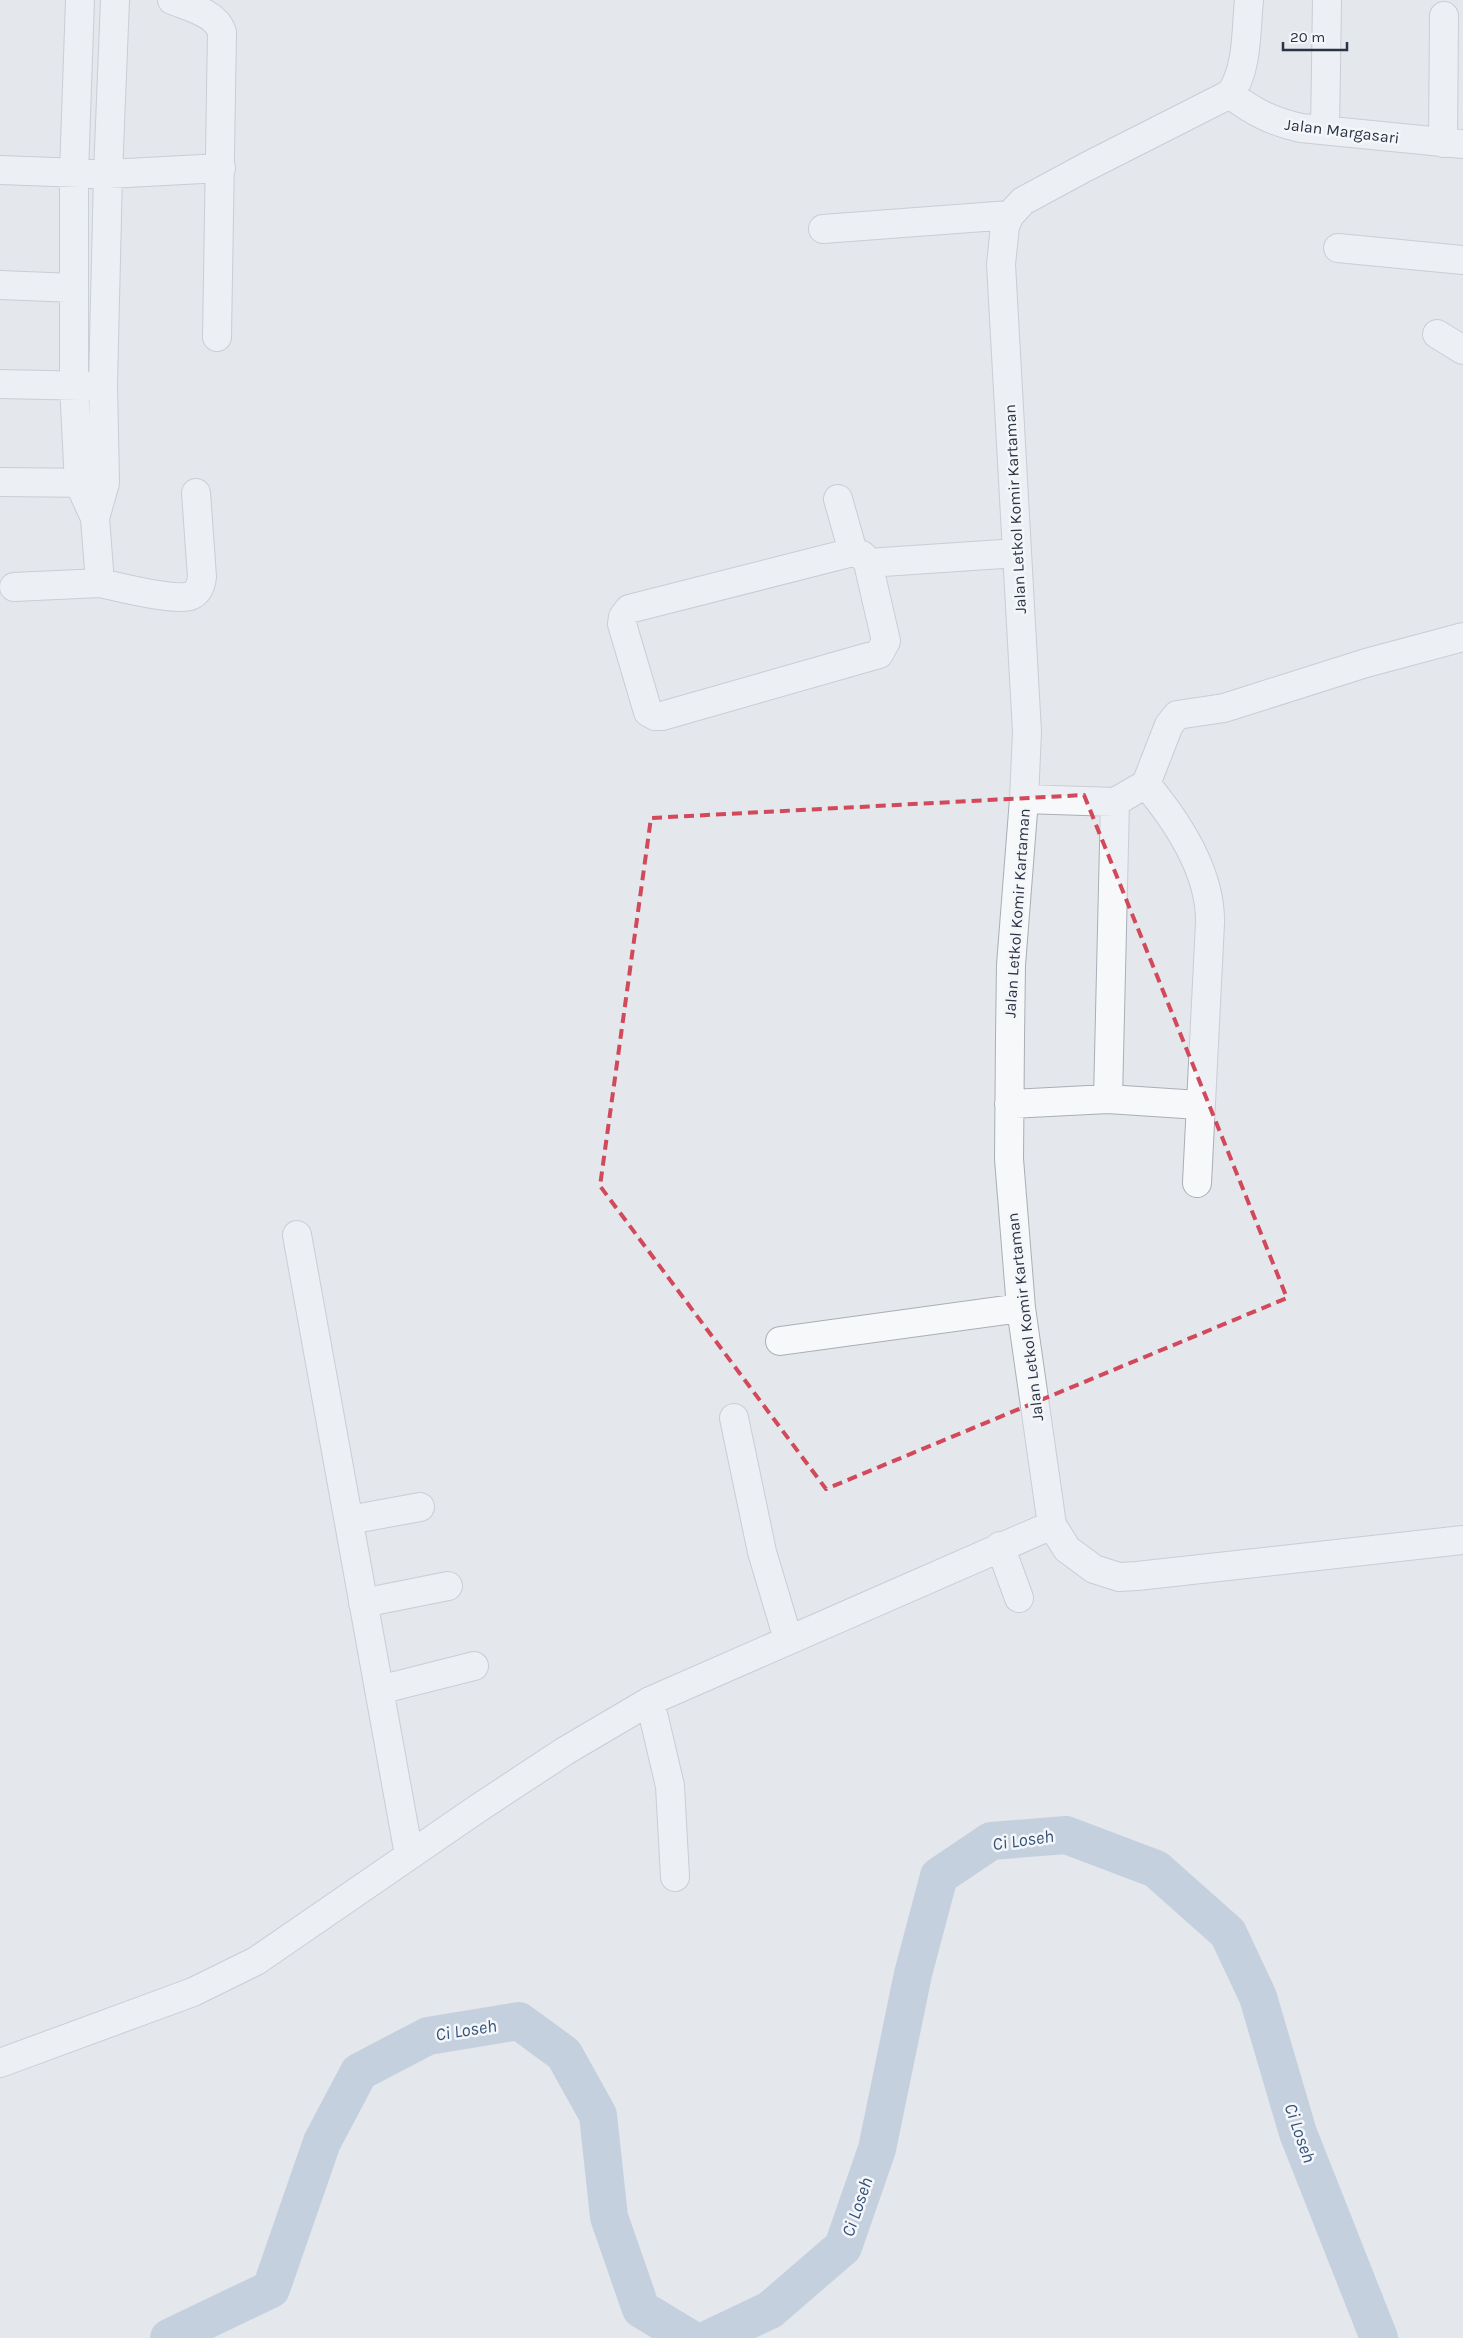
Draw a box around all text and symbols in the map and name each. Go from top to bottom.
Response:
scale bar [1283,20,1347,52]
text: 20 m [1290,28,1325,46]
street label: Jalan Margasari [1284,115,1400,147]
street label: Jalan Letkol Komir Kartaman [1000,404,1030,614]
street label: Jalan Letkol Komir Kartaman [1000,808,1034,1018]
street label: Jalan Letkol Komir Kartaman [1003,1212,1047,1422]
water label: Ci Loseh [991,1825,1055,1855]
water label: Ci Loseh [434,2014,498,2046]
water label: Ci Loseh [1280,2100,1320,2166]
water label: Ci Loseh [837,2174,877,2240]

